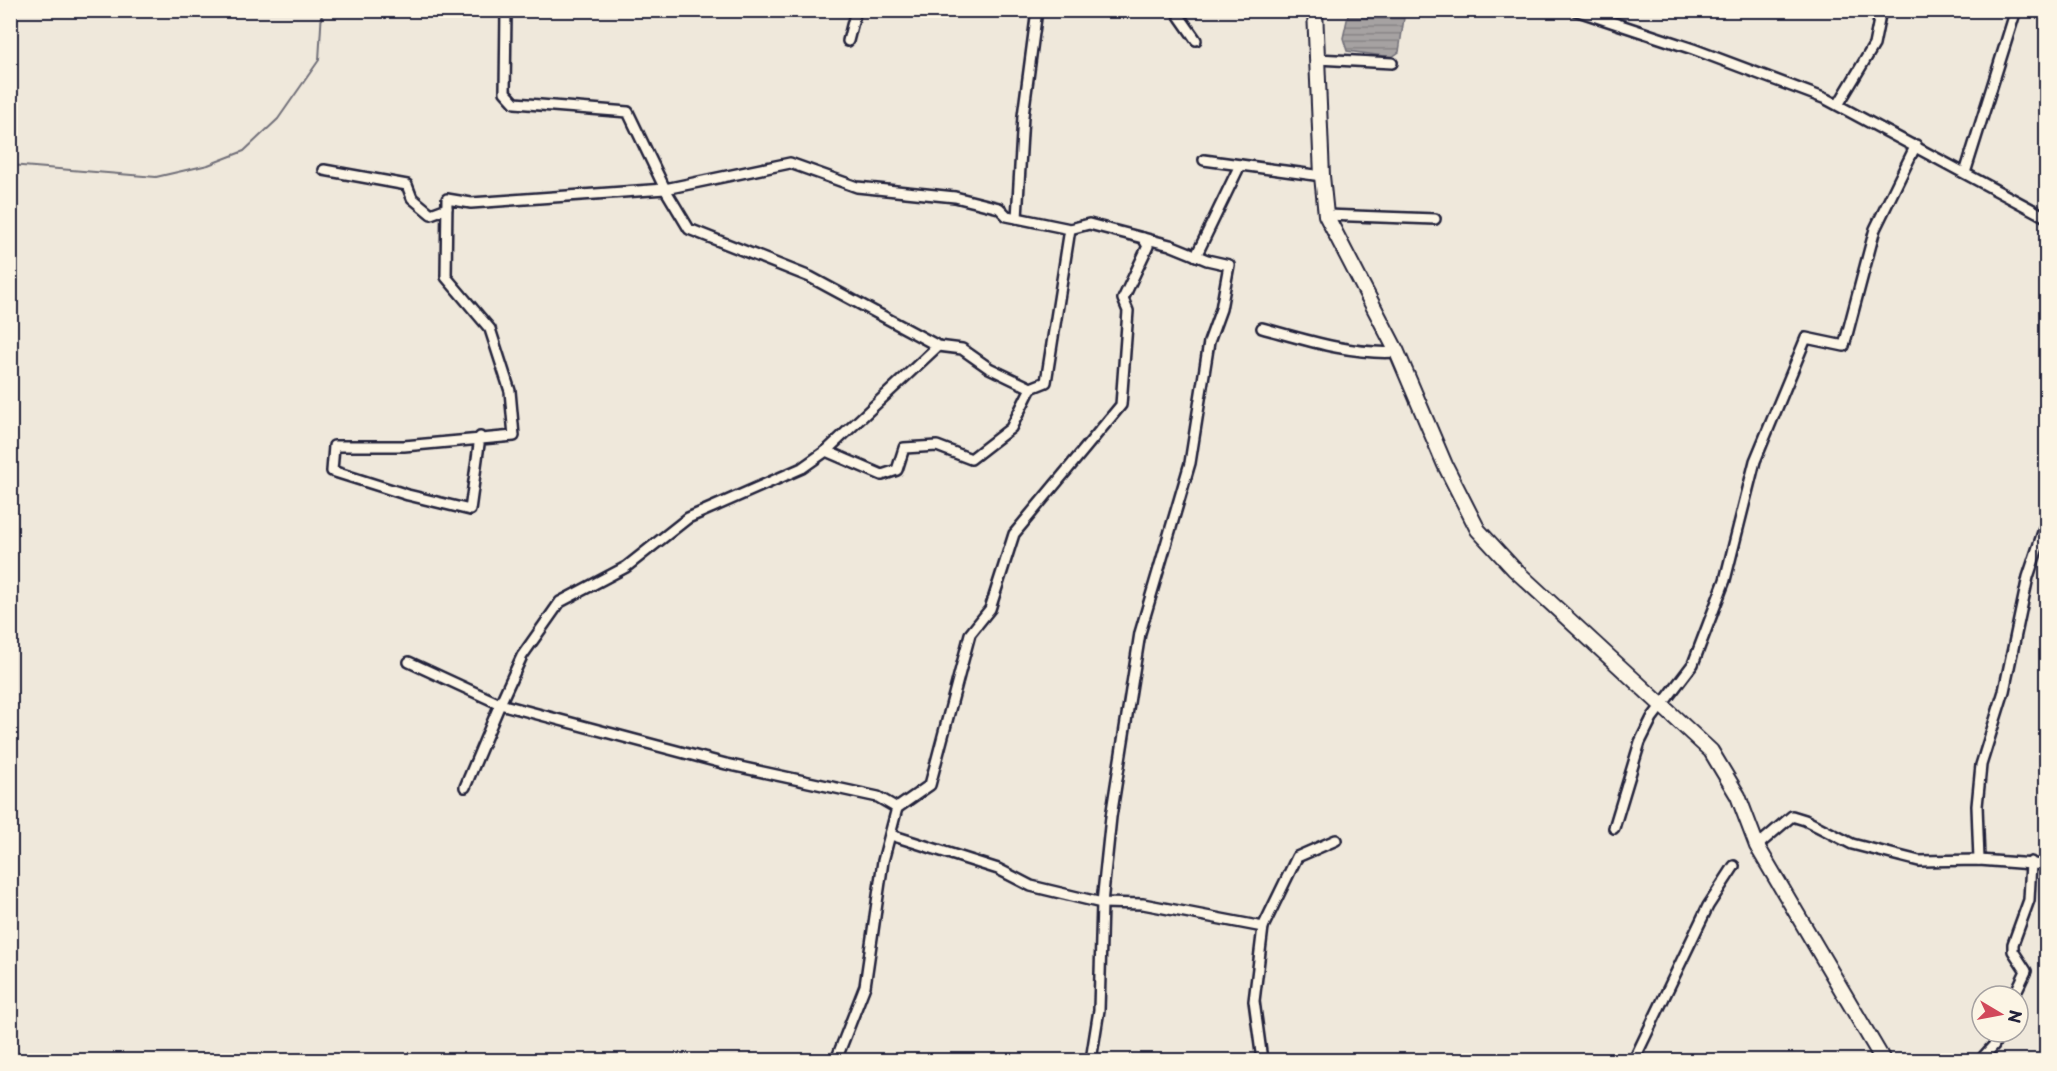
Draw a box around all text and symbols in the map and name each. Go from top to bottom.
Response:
north arrow [1970,984,2030,1044]
text: N [2003,1008,2029,1025]

